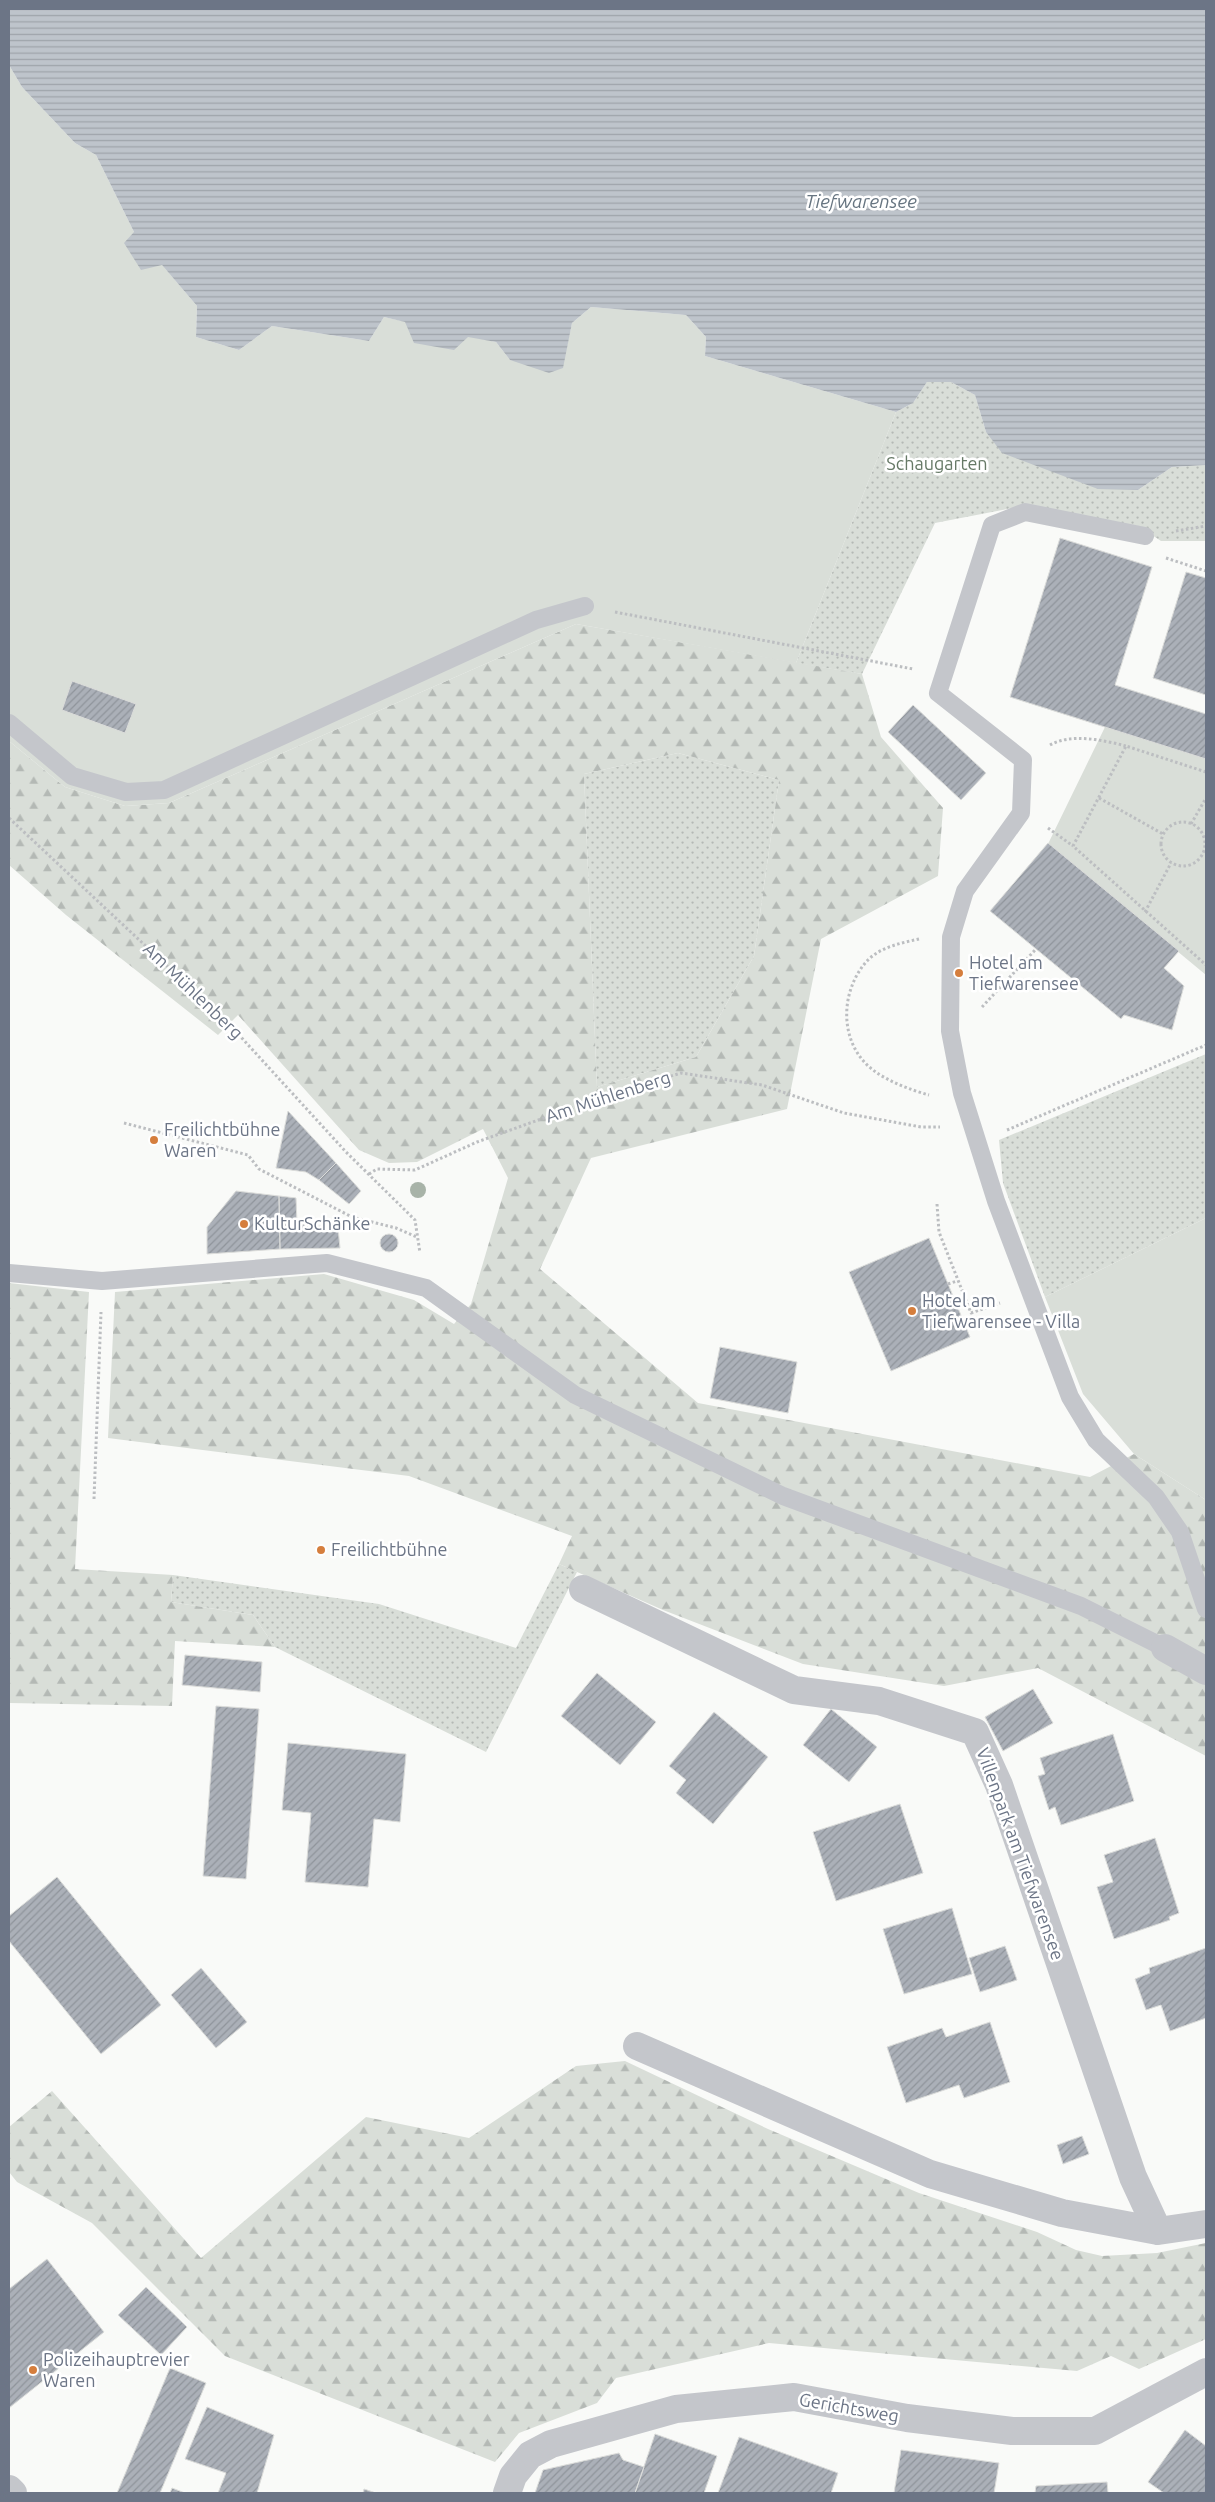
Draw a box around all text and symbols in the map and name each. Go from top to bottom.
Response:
water label: Tiefwarensee [805,190,917,212]
park label: Schaugarten [886,453,988,473]
street label: Am Mühlenberg [140,938,247,1043]
place label: Hotel am Tiefwarensee [969,952,1079,993]
marker: Hotel am Tiefwarensee [953,967,965,979]
street label: Am Mühlenberg [543,1066,673,1126]
place label: Freilichtbühne Waren [164,1119,280,1160]
marker: Freilichtbühne Waren [148,1134,160,1146]
place label: KulturSchänke [254,1213,370,1233]
marker: KulturSchänke [238,1218,250,1230]
place label: Hotel am Tiefwarensee - Villa [922,1290,1080,1331]
marker: Hotel am Tiefwarensee - Villa [906,1305,918,1317]
place label: Freilichtbühne [331,1539,447,1559]
marker: Freilichtbühne [315,1544,327,1556]
street label: Villenpark am Tiefwarensee [973,1745,1069,1963]
place label: Polizeihauptrevier Waren [43,2349,190,2390]
marker: Polizeihauptrevier Waren [27,2364,39,2376]
street label: Gerichtsweg [798,2388,901,2426]

